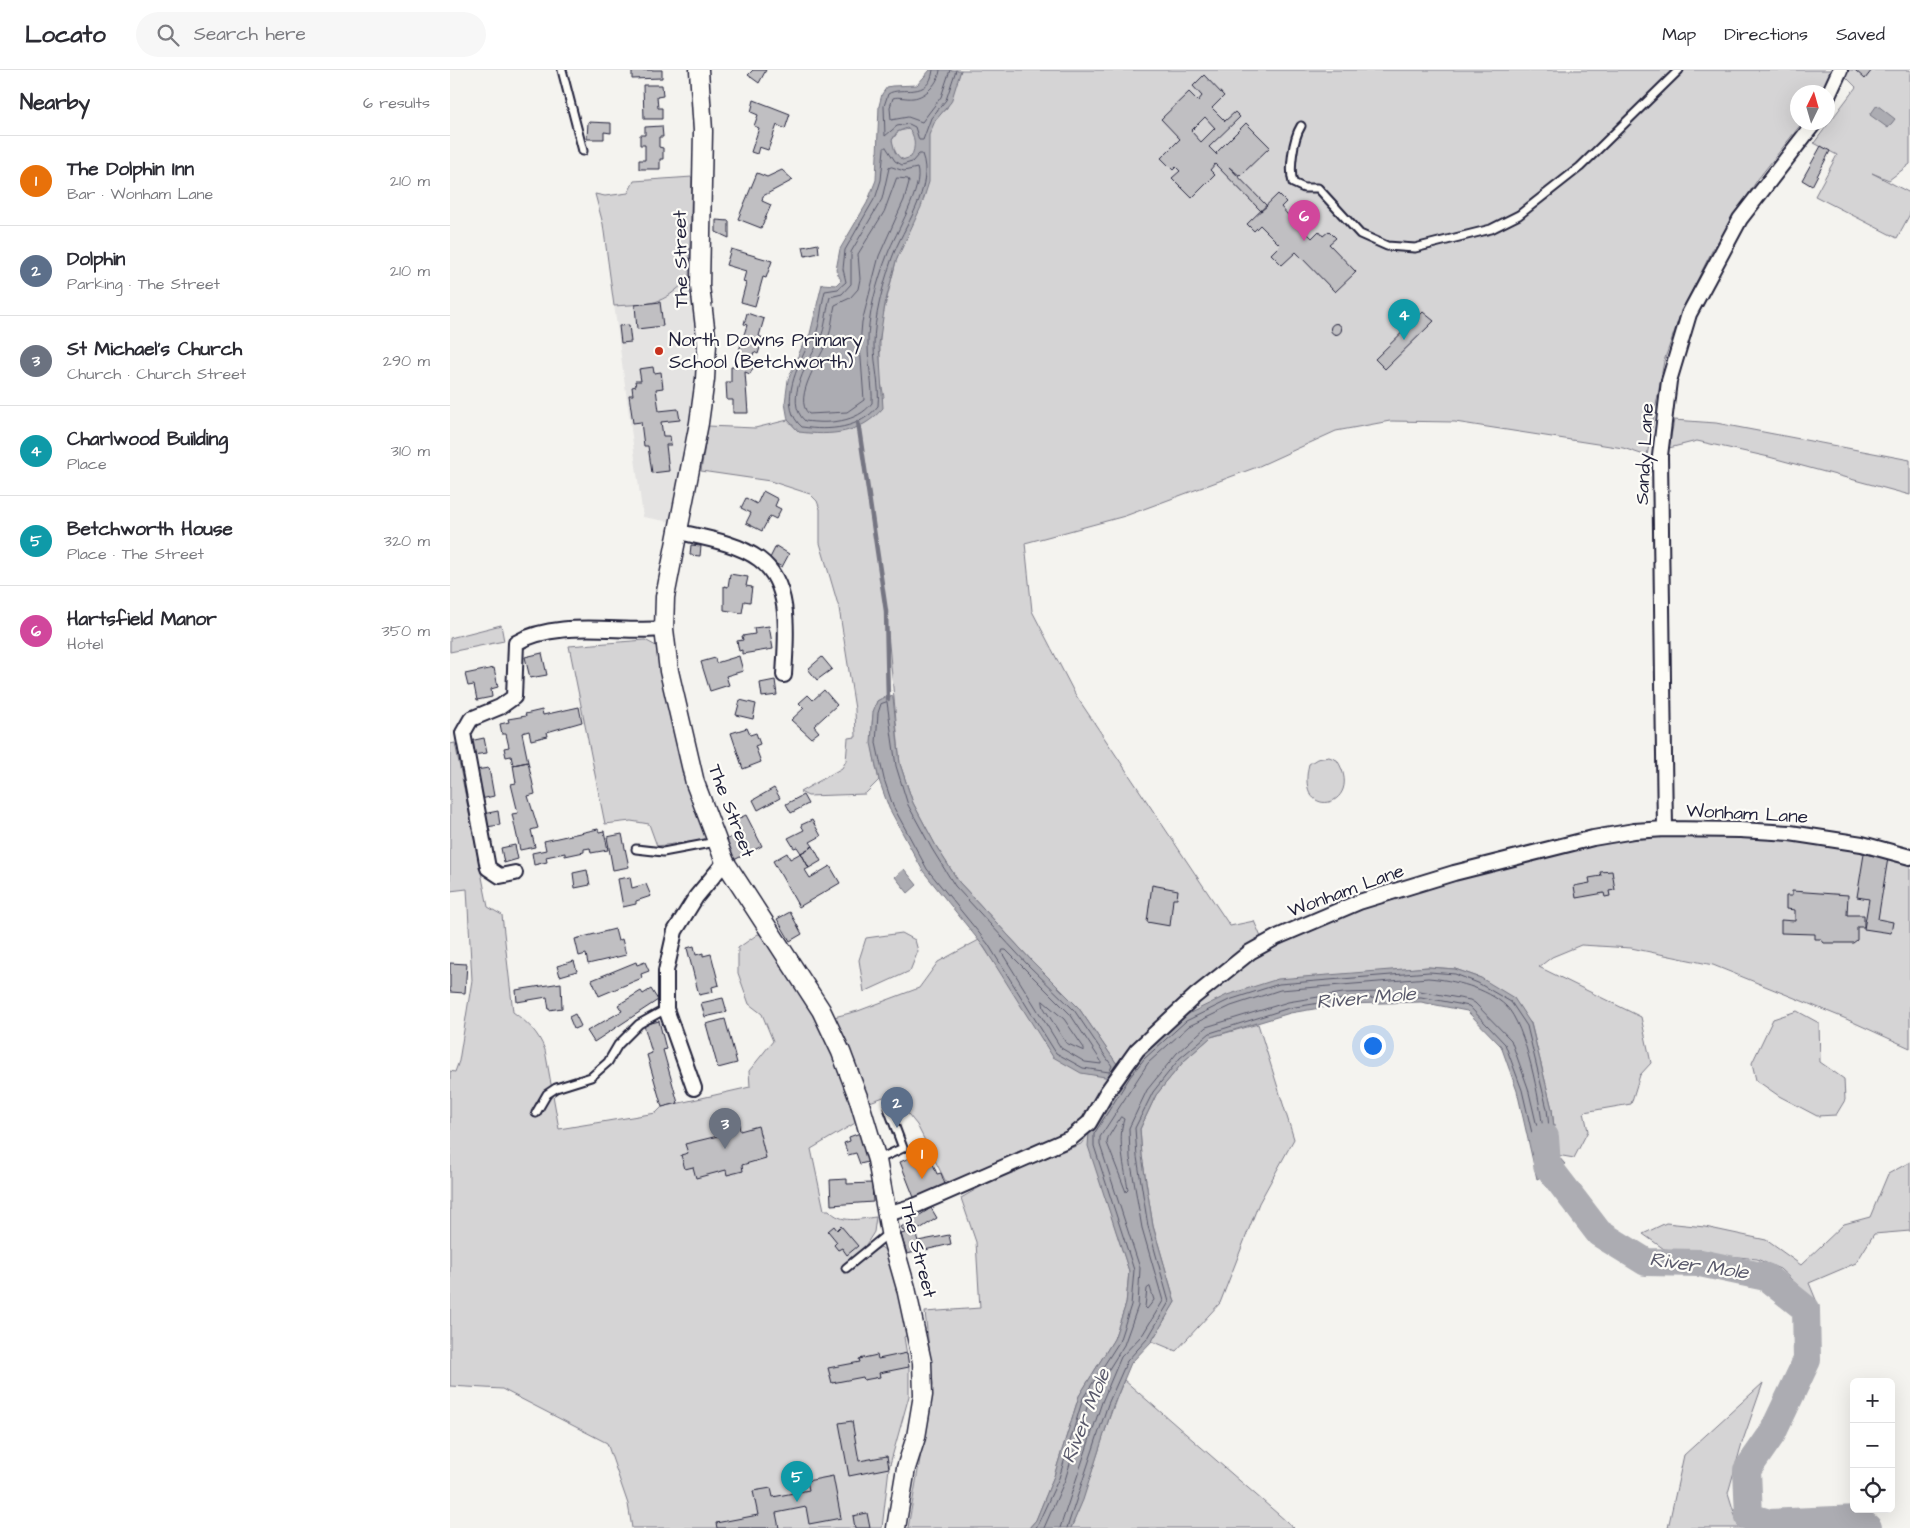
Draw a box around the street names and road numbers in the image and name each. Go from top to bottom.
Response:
street label: The Street [667,210,695,308]
street label: Sandy Lane [1629,402,1662,506]
street label: The Street [701,761,761,862]
street label: Wonham Lane [1685,797,1809,831]
street label: Wonham Lane [1284,857,1408,925]
street label: The Street [893,1199,943,1301]

